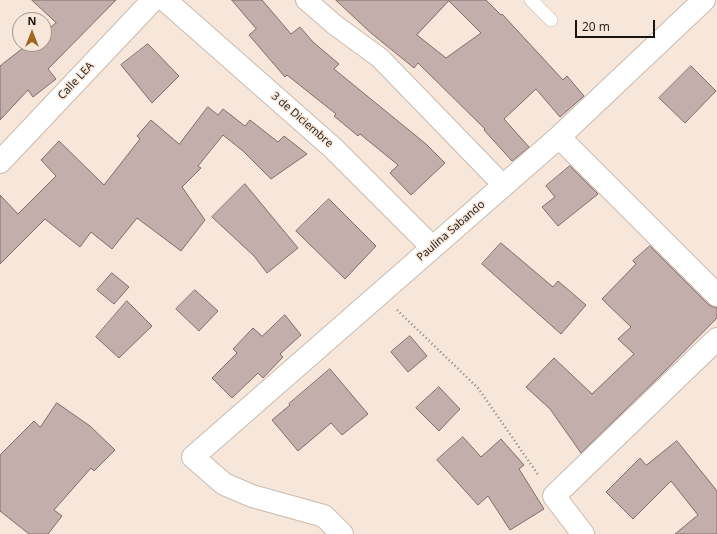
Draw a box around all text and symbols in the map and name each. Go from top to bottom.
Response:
north arrow [12,12,52,52]
scale bar [577,12,657,38]
text: N [28,13,36,28]
text: 20 m [582,18,610,35]
street label: Calle LEA [55,60,97,102]
street label: 3 de Diciembre [268,90,336,150]
street label: Paulina Sabando [414,198,488,264]

